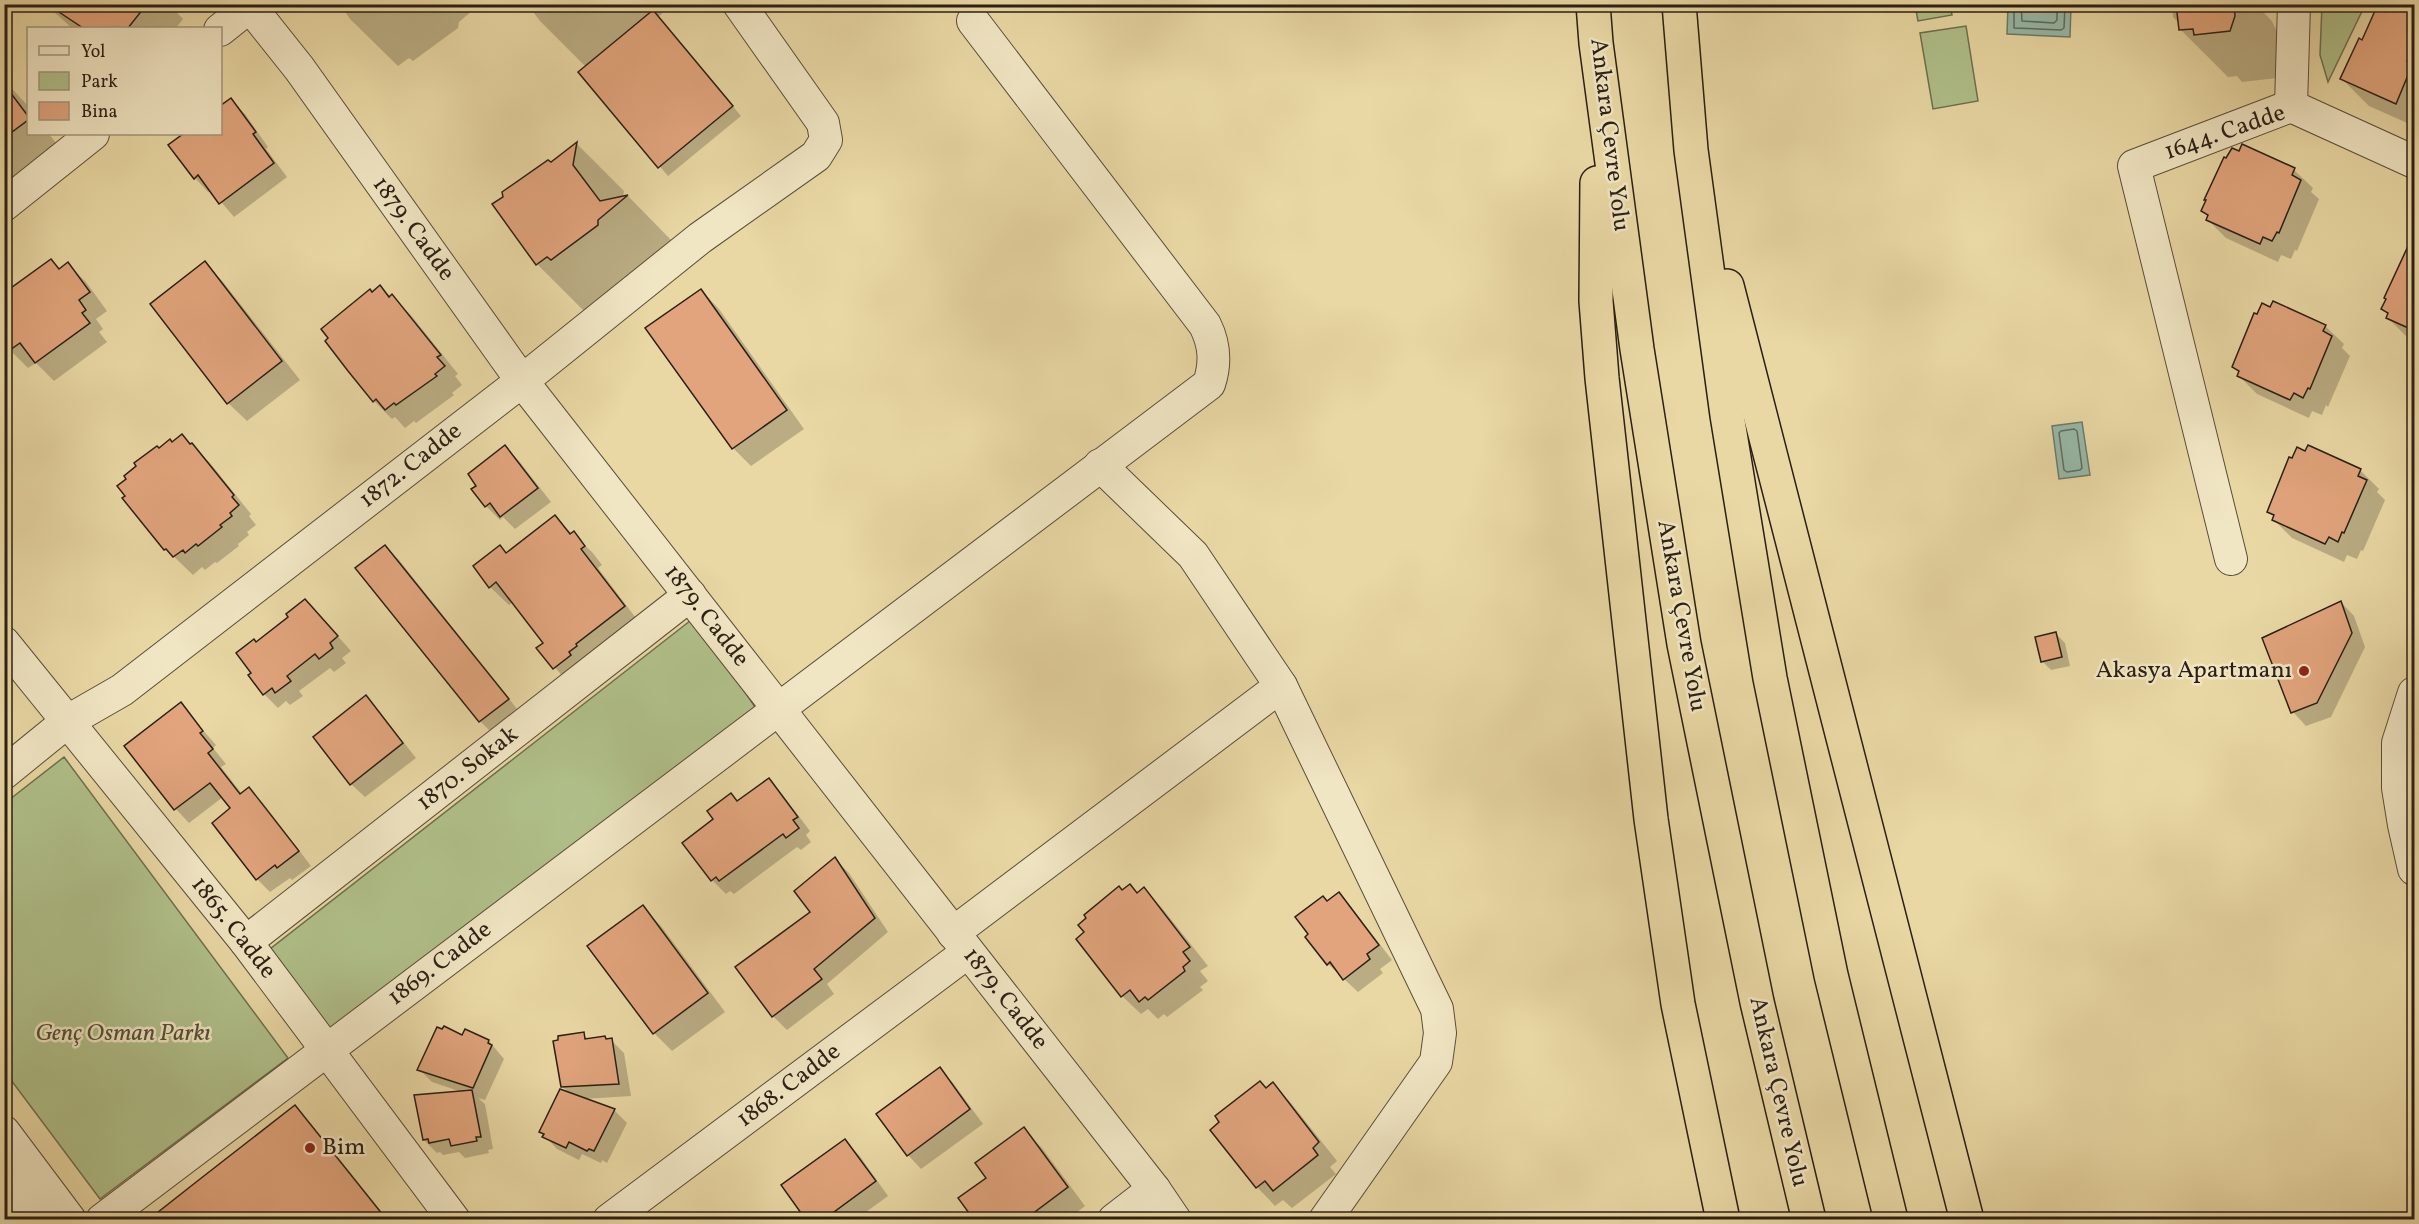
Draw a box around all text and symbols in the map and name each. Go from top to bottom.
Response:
legend [27,27,222,135]
street label: Ankara Çevre Yolu [1580,37,1638,233]
text: Yol [81,40,106,65]
text: Park [81,70,118,95]
street label: 1644. Cadde [2160,96,2290,170]
text: Bina [81,100,117,125]
street label: 1879. Cadde [363,170,463,288]
street label: 1872. Cadde [352,415,470,517]
street label: Ankara Çevre Yolu [1647,517,1715,715]
street label: 1879. Cadde [655,558,757,674]
place label: Akasya Apartmanı [2096,654,2292,688]
marker: Akasya Apartmanı [2297,664,2311,678]
street label: 1870. Sokak [410,718,526,820]
street label: 1865. Cadde [182,870,284,986]
street label: 1869. Cadde [381,914,499,1014]
street label: 1879. Cadde [954,941,1056,1057]
street label: Ankara Çevre Yolu [1740,994,1816,1190]
park label: Genç Osman Parkı [35,1017,211,1051]
street label: 1868. Cadde [730,1036,848,1136]
place label: Bim [322,1131,365,1165]
marker: Bim [303,1141,317,1155]

